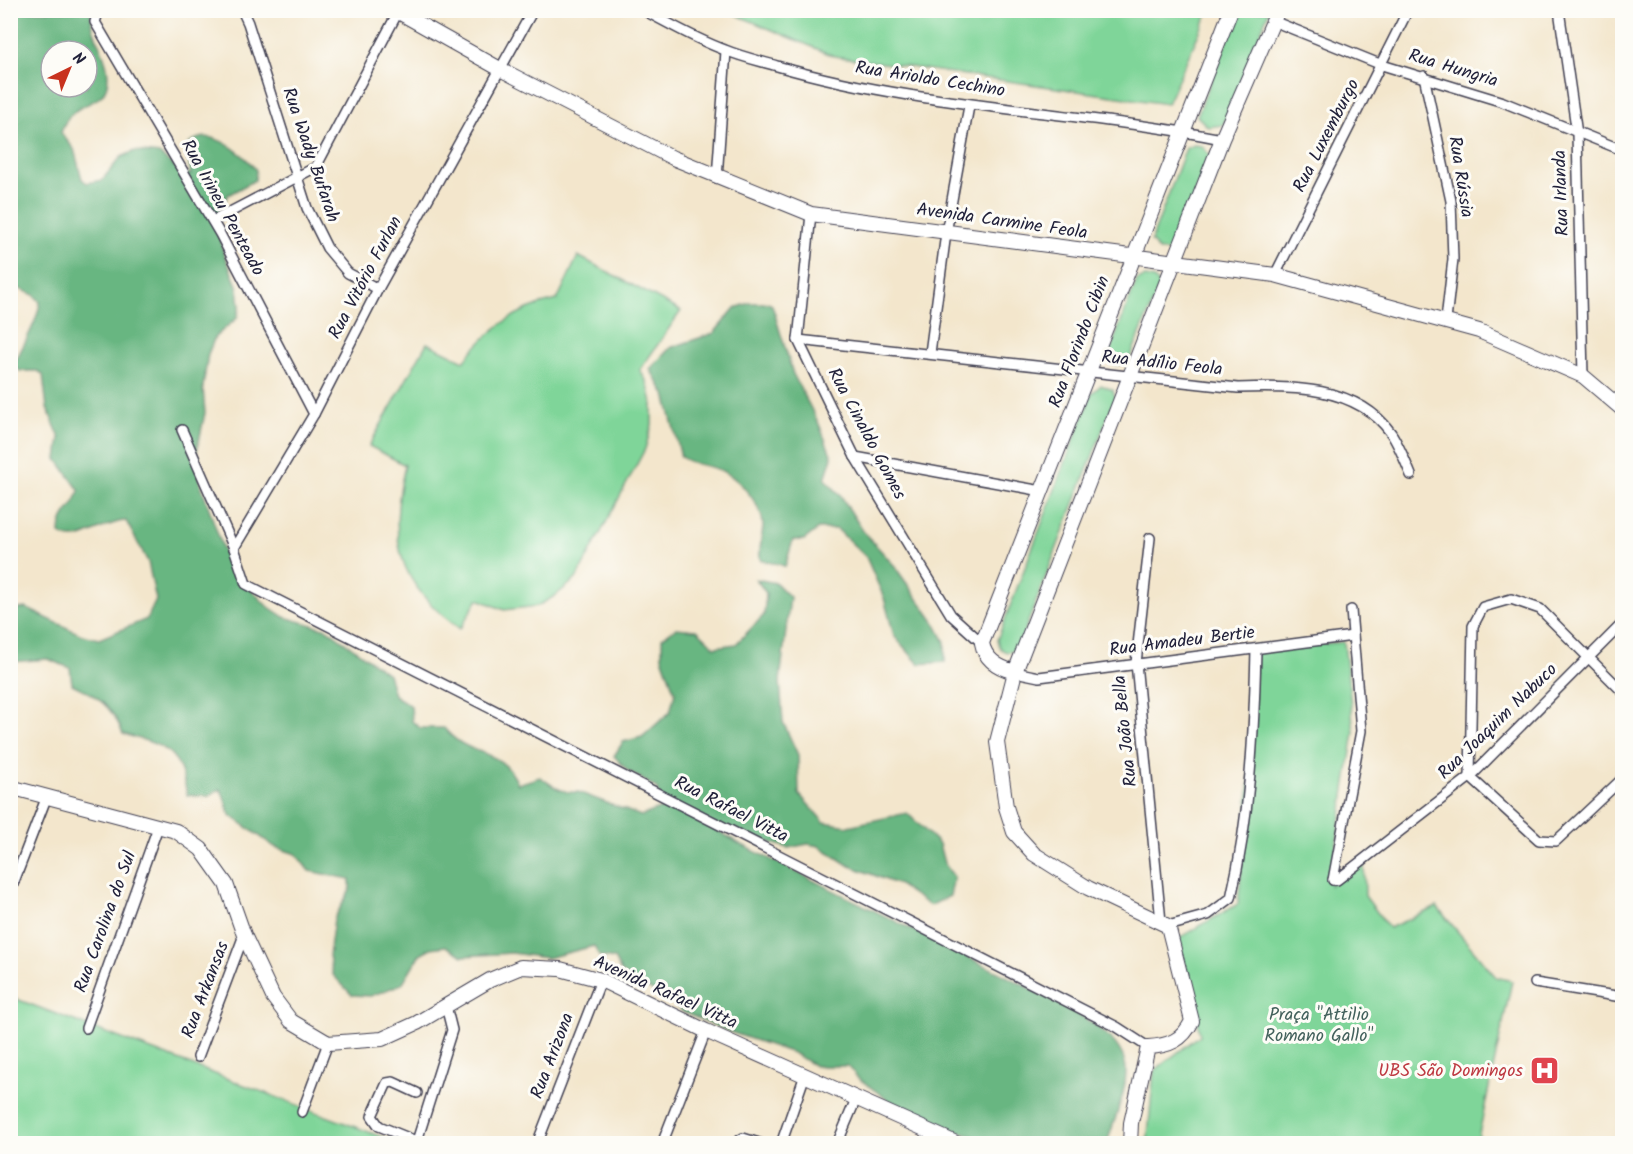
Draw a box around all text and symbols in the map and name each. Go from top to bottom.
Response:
north arrow [39,39,99,99]
street label: Rua Hungria [1405,42,1501,96]
text: N [66,47,90,72]
street label: Rua Arioldo Cechino [853,54,1007,106]
street label: Rua Luxemburgo [1286,74,1368,198]
street label: Rua Wady Bufarah [273,83,347,227]
street label: Rua Irineu Penteado [172,134,272,282]
street label: Rua Rússia [1439,134,1481,220]
street label: Rua Irlanda [1546,149,1578,237]
street label: Avenida Carmine Feola [915,196,1089,248]
street label: Rua Vitório Furlan [321,211,411,345]
street label: Rua Florindo Cibin [1041,272,1119,412]
street label: Rua Adílio Feola [1100,343,1224,385]
street label: Rua Cinaldo Gomes [819,363,913,506]
street label: Rua Amadeu Bertie [1108,619,1256,665]
street label: Rua Joaquim Nabuco [1431,657,1565,787]
street label: Rua João Bella [1106,674,1146,788]
street label: Rua Rafael Vitta [669,769,793,851]
street label: Rua Carolina do Sul [67,846,145,997]
street label: Rua Arkansas [174,937,238,1043]
street label: Avenida Rafael Vitta [588,948,742,1038]
park label: Praça "Attilio Romano Gallo" [1265,1001,1373,1051]
street label: Rua Arizona [523,1009,583,1103]
hospital icon: UBS São Domingos [1528,1055,1560,1087]
place label: UBS São Domingos [1378,1057,1523,1086]

